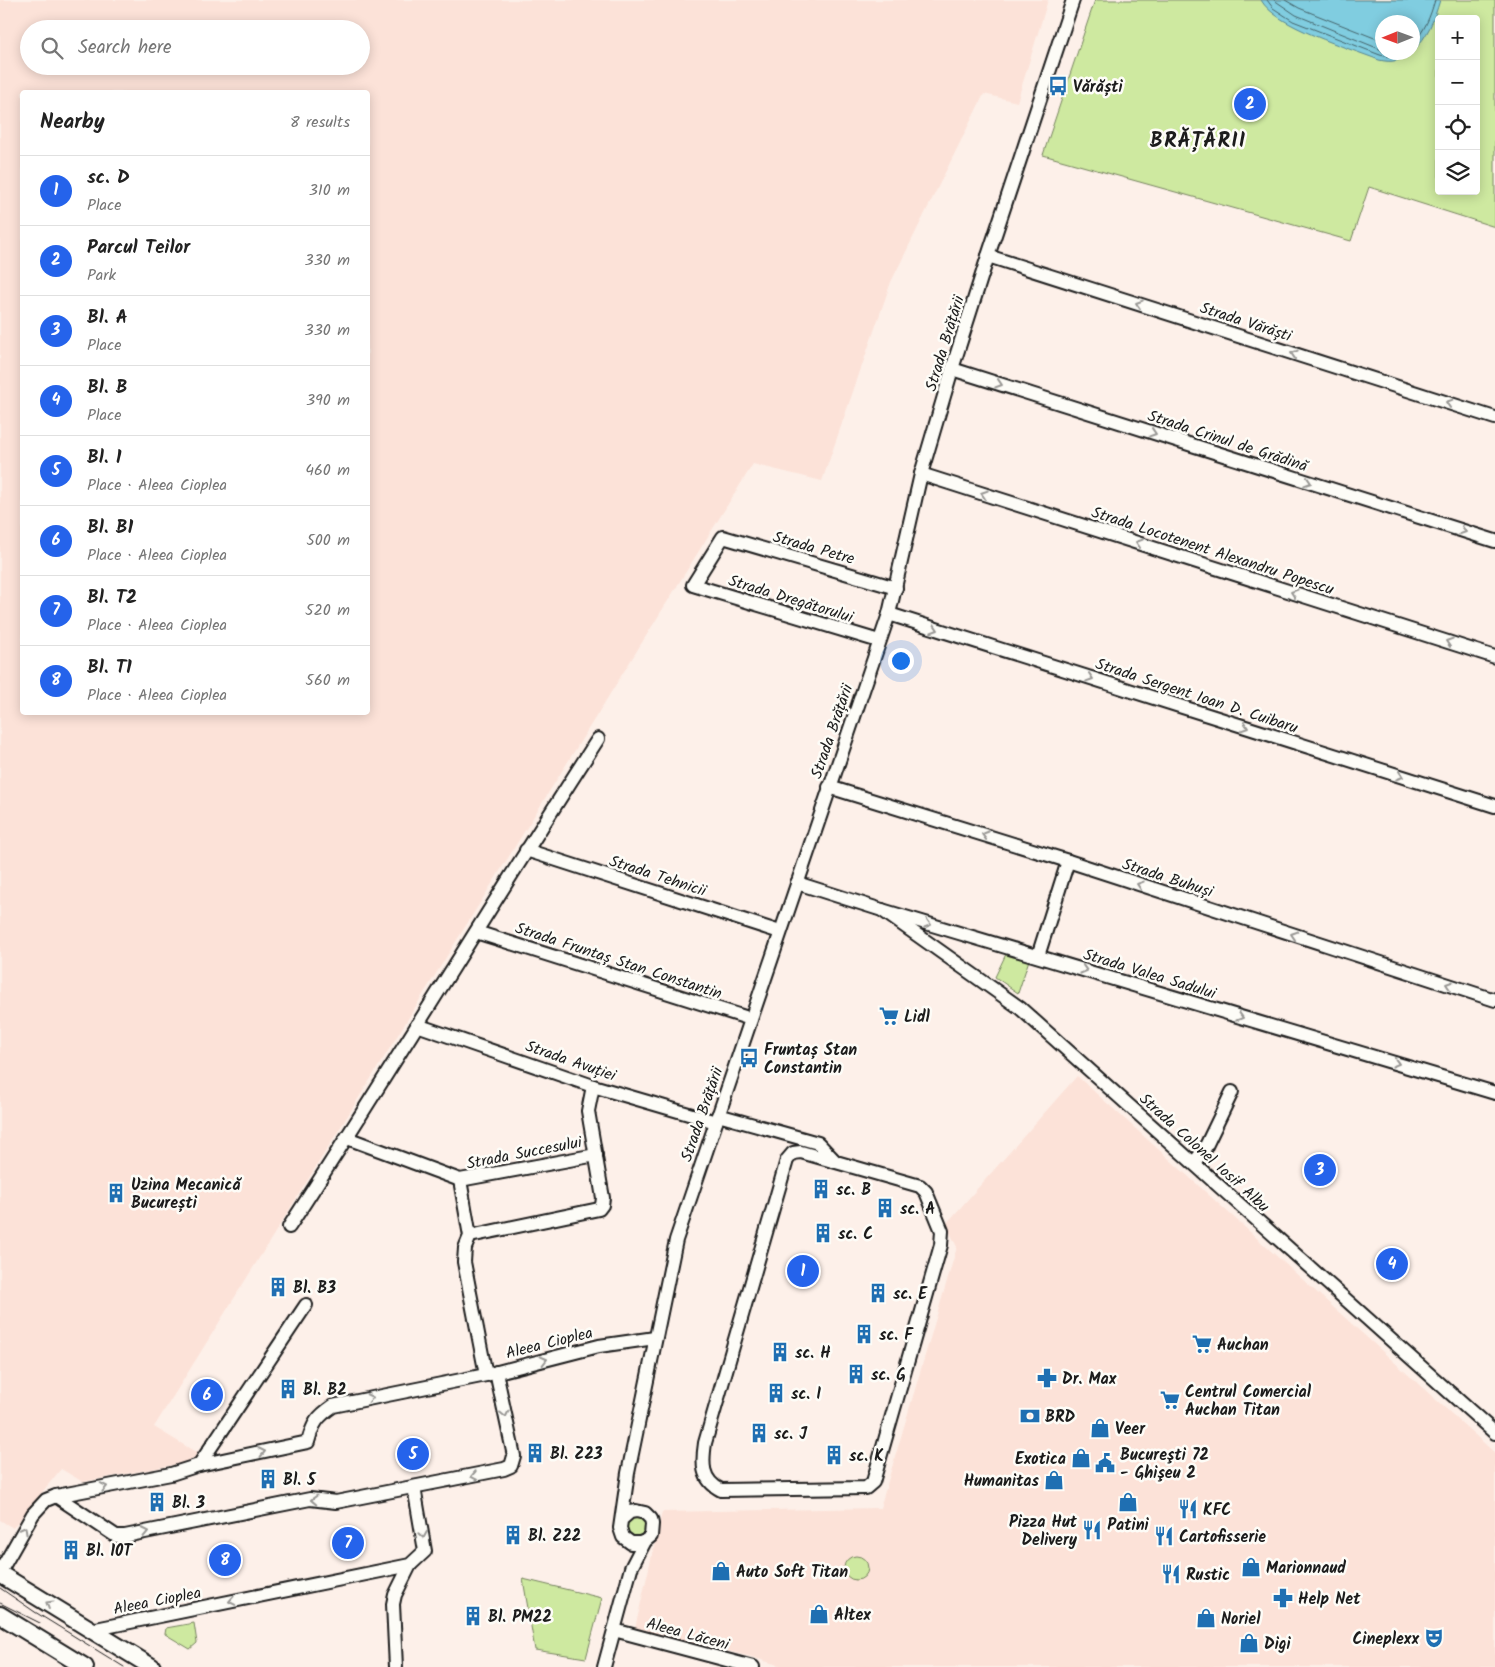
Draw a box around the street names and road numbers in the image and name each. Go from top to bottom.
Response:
street label: Strada Brățării [919,291,972,394]
street label: Strada Vărăști [1196,296,1296,349]
street label: Strada Crinul de Grădină [1144,404,1312,480]
street label: Strada Locotenent Alexandru Popescu [1088,500,1337,603]
street label: Strada Petre [770,525,857,572]
street label: Strada Dregătorului [725,569,857,631]
street label: Strada Sergent Ioan D. Cuibaru [1092,652,1301,741]
street label: Strada Brățării [805,680,861,782]
street label: Strada Tehnicii [606,849,710,904]
street label: Strada Buhuși [1119,852,1217,905]
street label: Strada Fruntaș Stan Constantin [512,916,725,1007]
street label: Strada Valea Sadului [1080,942,1220,1007]
street label: Strada Avuției [522,1034,620,1089]
street label: Strada Brățării [675,1063,731,1165]
street label: Strada Colonel Iosif Albu [1133,1087,1275,1219]
street label: Strada Succesului [464,1130,585,1177]
street label: Aleea Cioplea [503,1321,596,1366]
street label: Aleea Cioplea [111,1581,203,1622]
street label: Aleea Lăceni [643,1611,733,1658]

